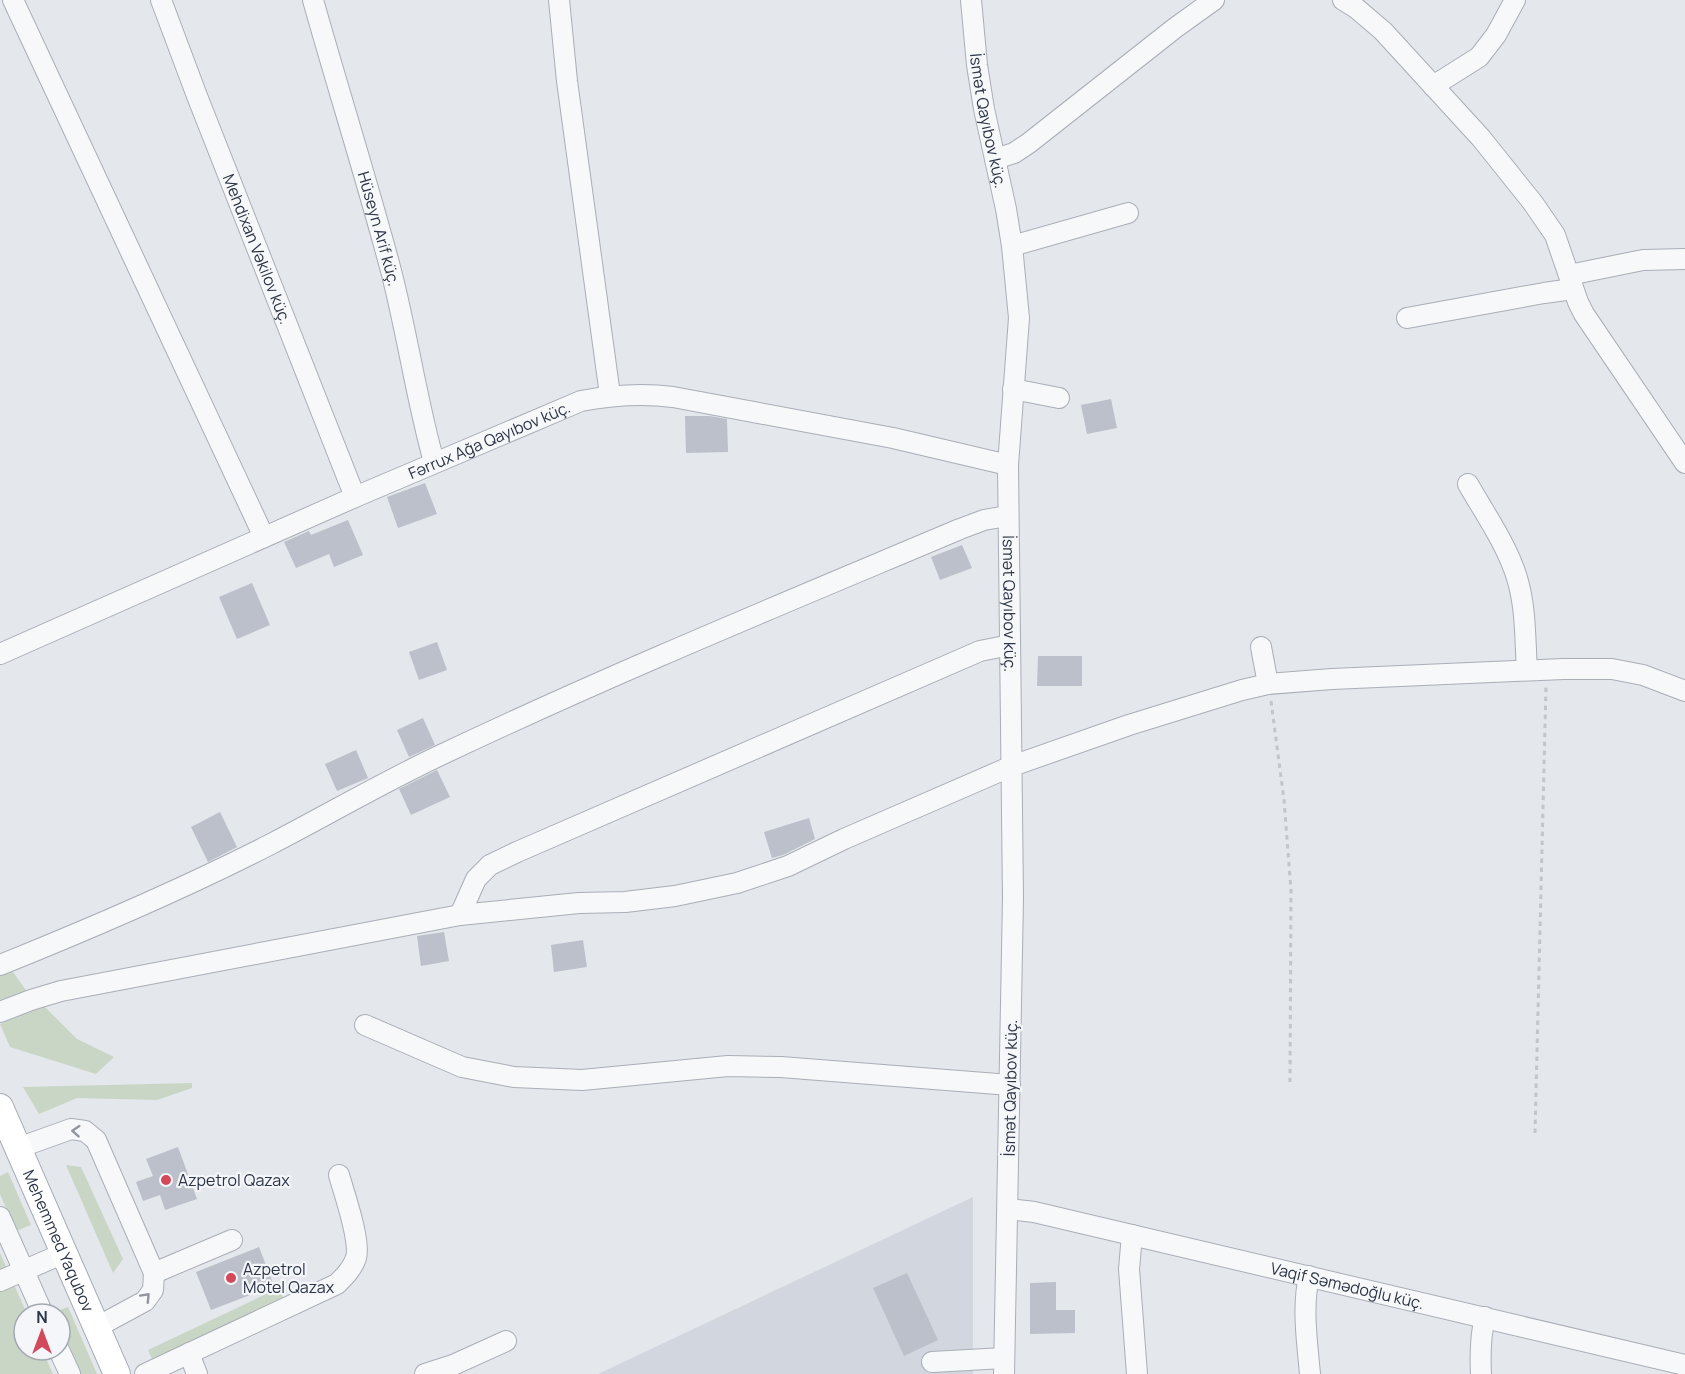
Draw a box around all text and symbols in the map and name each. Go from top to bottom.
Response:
street label: İsmət Qayıbov küç. [965,52,1012,190]
street label: Hüseyn Arif küç. [353,169,405,288]
street label: Mehdixan Vəkilov küç. [218,171,297,327]
street label: Fərrux Ağa Qayıbov küç. [405,396,574,484]
street label: İsmət Qayıbov küç. [998,535,1021,672]
street label: İsmət Qayıbov küç. [998,1019,1022,1157]
one-way arrow [71,1125,80,1138]
street label: Mehemmed Yaqubov [18,1166,99,1315]
place label: Azpetrol Qazax [178,1169,290,1191]
marker: Azpetrol Qazax [159,1173,173,1187]
street label: Vaqif Səmədoğlu küç. [1268,1257,1426,1314]
place label: Azpetrol Motel Qazax [243,1258,335,1298]
marker: Azpetrol Motel Qazax [224,1271,238,1285]
one-way arrow [139,1293,150,1303]
north arrow [12,1302,72,1362]
text: N [36,1306,48,1328]

